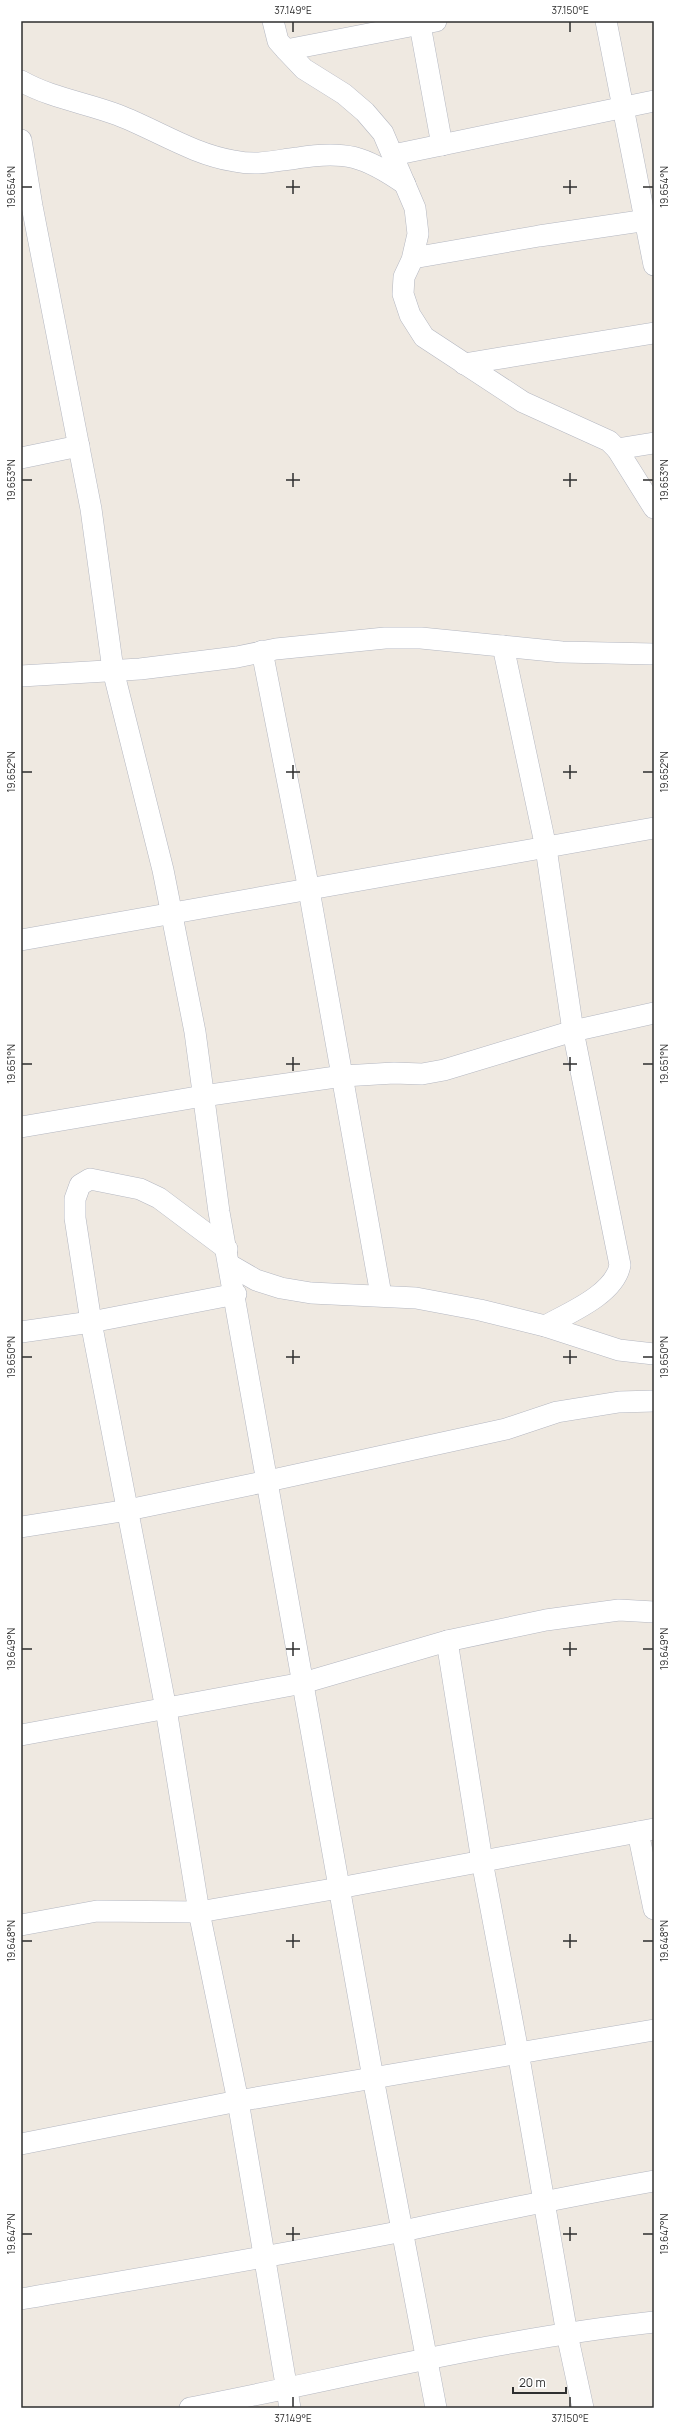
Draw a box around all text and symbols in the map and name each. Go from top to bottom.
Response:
text: 37.149°E [274,3,312,17]
text: 37.150°E [551,3,589,17]
text: 19.654°N [4,166,18,208]
text: 19.654°N [657,166,671,208]
text: 19.653°N [4,459,18,501]
text: 19.653°N [657,459,671,501]
text: 19.652°N [4,751,18,793]
text: 19.652°N [657,751,671,793]
text: 19.651°N [4,1044,18,1084]
text: 19.651°N [657,1044,671,1084]
text: 19.650°N [4,1336,18,1378]
text: 19.650°N [657,1336,671,1378]
text: 19.649°N [4,1628,18,1670]
text: 19.649°N [657,1628,671,1670]
text: 19.648°N [4,1920,18,1962]
text: 19.648°N [657,1920,671,1962]
text: 19.647°N [4,2213,18,2254]
text: 19.647°N [657,2213,671,2254]
scale bar [513,2369,566,2395]
text: 20 m [519,2374,546,2391]
text: 37.149°E [274,2411,312,2425]
text: 37.150°E [551,2411,589,2425]

